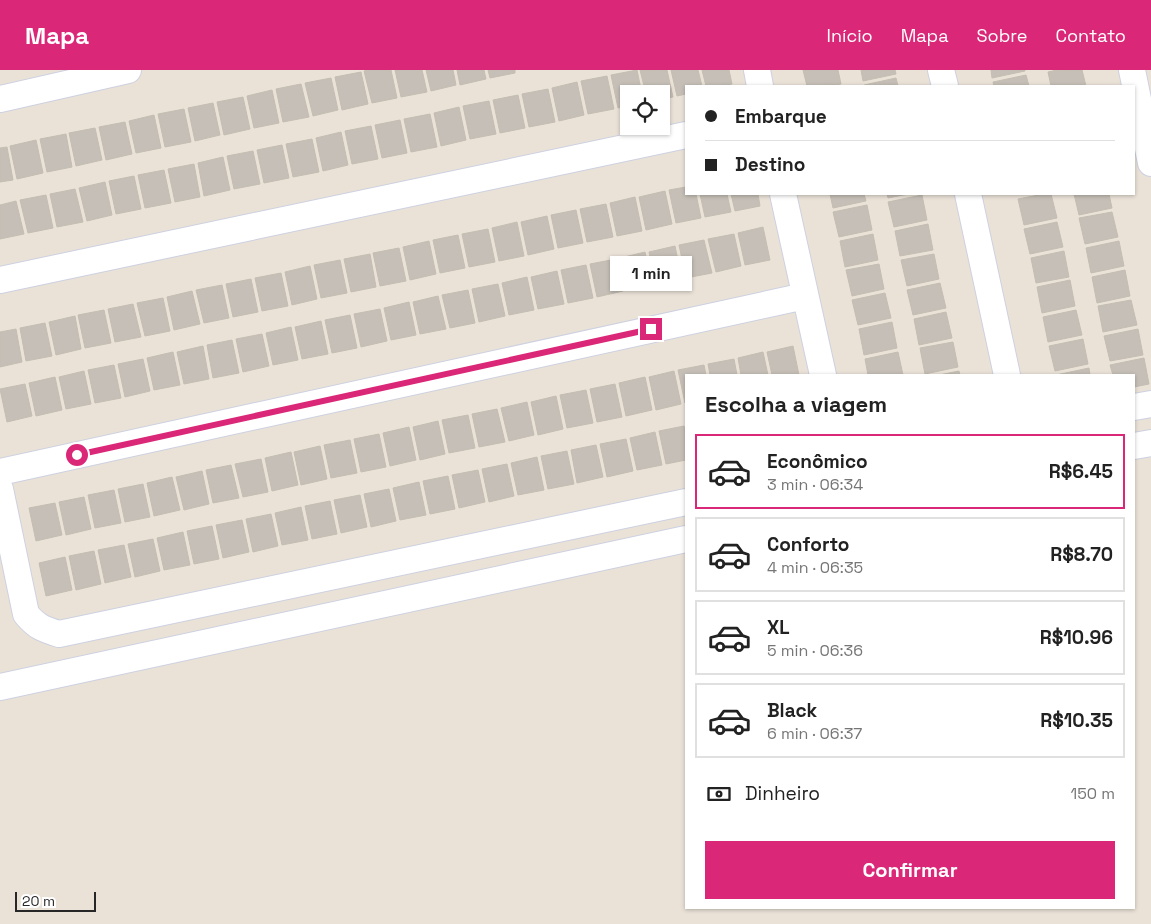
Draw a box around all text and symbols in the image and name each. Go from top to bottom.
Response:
text: Mapa [25,20,89,51]
text: Início [827,24,873,47]
text: Mapa [901,24,949,47]
text: Sobre [977,24,1027,47]
text: Contato [1055,24,1126,47]
map controls [620,85,670,135]
button: locate [620,85,670,135]
text: Embarque [735,104,827,129]
text: Destino [735,152,805,177]
callout: 1 min [610,256,692,292]
text: 1 min [631,263,671,284]
route end [640,318,662,340]
text: Escolha a viagem [705,390,887,418]
route start [66,444,88,466]
icon: car [707,449,752,494]
text: Econômico [767,449,868,474]
text: R$6.45 [1049,459,1113,484]
text: 3 min · 06:34 [767,474,863,495]
icon: car [707,532,752,577]
text: Conforto [767,532,849,557]
text: R$8.70 [1050,542,1113,567]
text: 4 min · 06:35 [767,557,863,578]
icon: car [707,615,752,660]
text: XL [767,615,790,640]
text: R$10.96 [1040,625,1113,650]
text: 5 min · 06:36 [767,640,863,661]
icon: car [707,698,752,743]
text: Black [767,698,817,723]
text: R$10.35 [1040,708,1113,733]
text: 6 min · 06:37 [767,723,862,744]
icon: cash [705,780,733,808]
text: Dinheiro [745,781,820,806]
text: 150 m [1071,783,1115,804]
button: Confirmar [705,841,1115,899]
scale bar [15,889,96,912]
text: 20 m [22,892,55,910]

